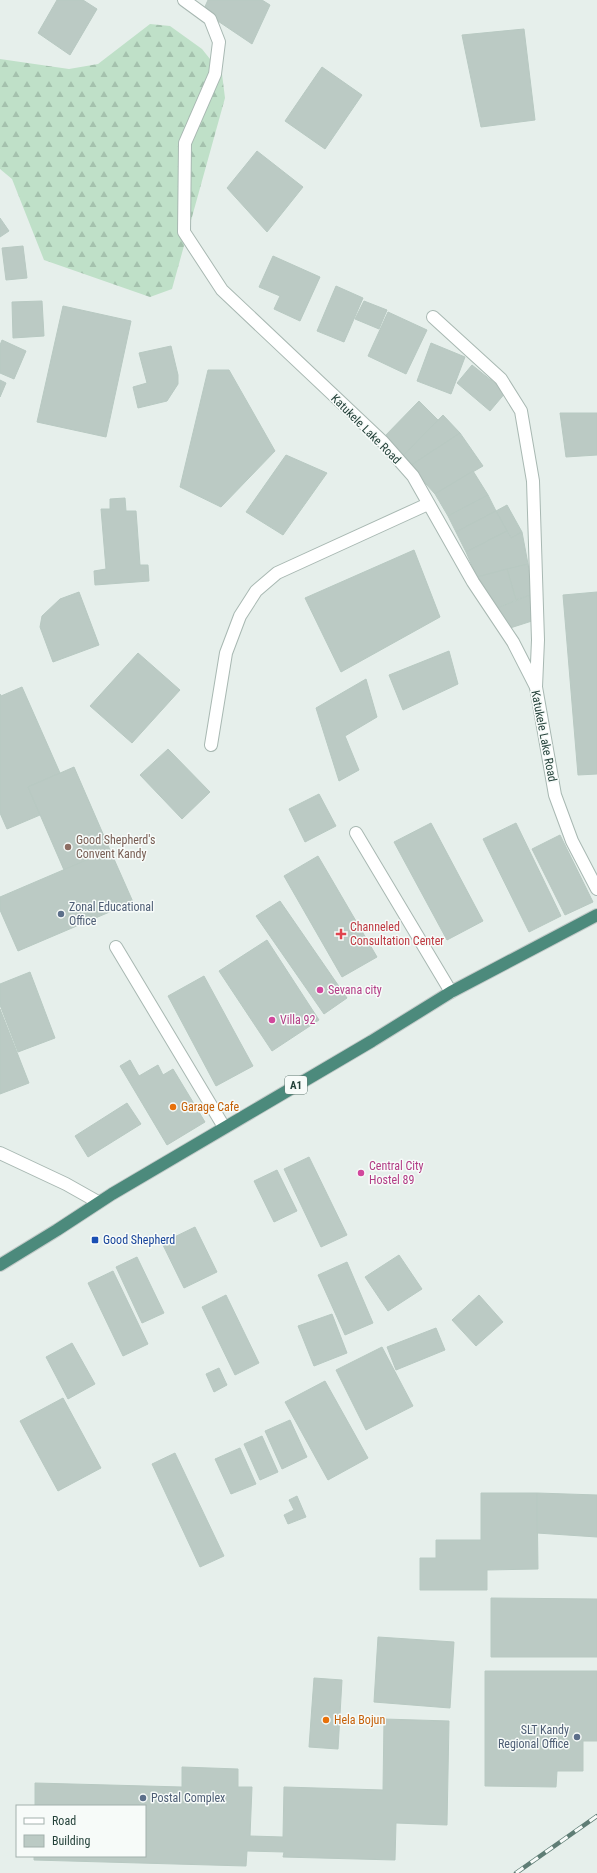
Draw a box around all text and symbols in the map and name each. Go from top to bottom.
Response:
street label: Katukele Lake Road [328,391,404,467]
street label: Katukele Lake Road [528,689,560,783]
place label: Good Shepherd's Convent Kandy [76,833,155,861]
marker: Good Shepherd's Convent Kandy [63,842,73,852]
place label: Zonal Educational Office [69,900,154,928]
marker: Zonal Educational Office [56,909,66,919]
place label: Channeled Consultation Center [350,920,444,948]
marker: Channeled Consultation Center [335,928,347,940]
place label: Sevana city [328,983,382,997]
marker: Sevana city [315,985,325,995]
place label: Villa 92 [280,1013,315,1027]
marker: Villa 92 [267,1015,277,1025]
road number: A1 [285,1076,307,1094]
place label: Garage Cafe [181,1100,240,1114]
marker: Garage Cafe [168,1102,178,1112]
place label: Central City Hostel 89 [369,1159,424,1187]
marker: Central City Hostel 89 [356,1168,366,1178]
place label: Good Shepherd [103,1233,175,1247]
marker: Good Shepherd [90,1235,100,1245]
place label: Hela Bojun [334,1713,385,1727]
marker: Hela Bojun [321,1715,331,1725]
place label: SLT Kandy Regional Office [498,1723,569,1751]
marker: SLT Kandy Regional Office [572,1732,582,1742]
place label: Postal Complex [151,1791,225,1805]
marker: Postal Complex [138,1793,148,1803]
legend [16,1805,146,1857]
text: Road [52,1814,76,1828]
text: Building [52,1834,90,1848]

